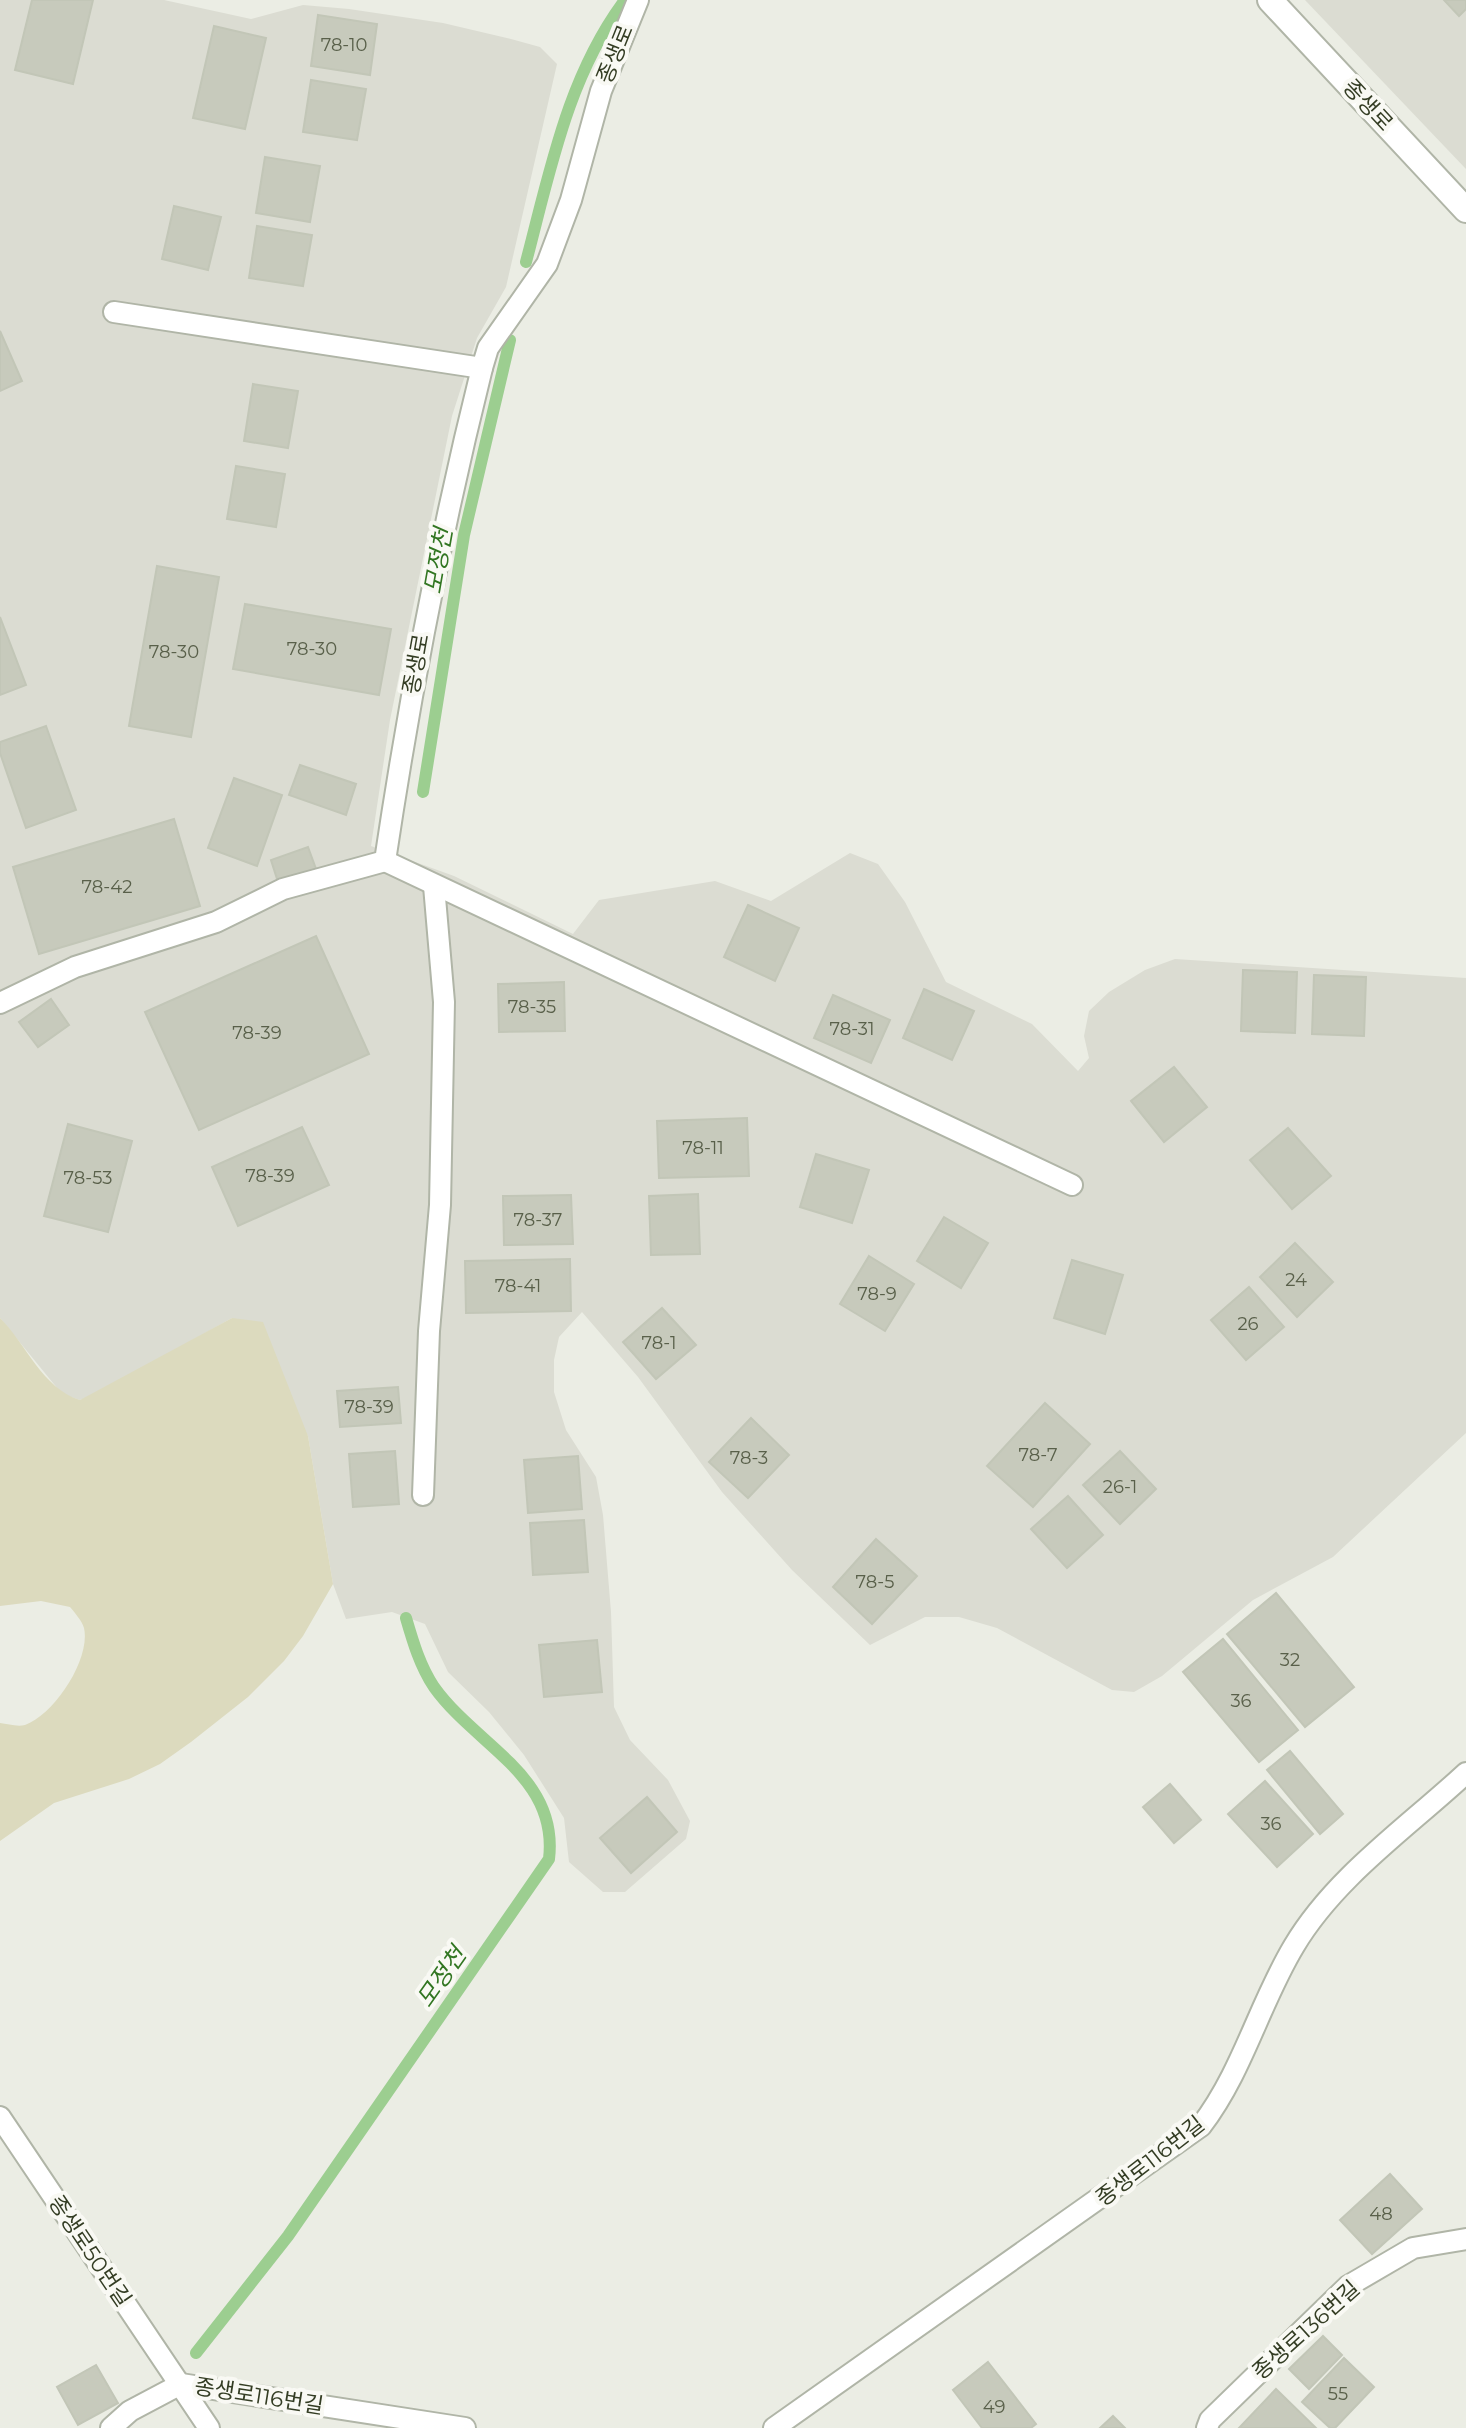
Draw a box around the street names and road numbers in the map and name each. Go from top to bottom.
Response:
street label: 종생로 [591,21,639,87]
street label: 종생로 [1337,74,1399,136]
street label: 종생로 [397,632,435,696]
street label: 종생로116번길 [1090,2110,1210,2212]
street label: 종생로50번길 [43,2190,137,2312]
street label: 종생로136번길 [1247,2275,1365,2385]
street label: 종생로116번길 [192,2372,326,2420]

